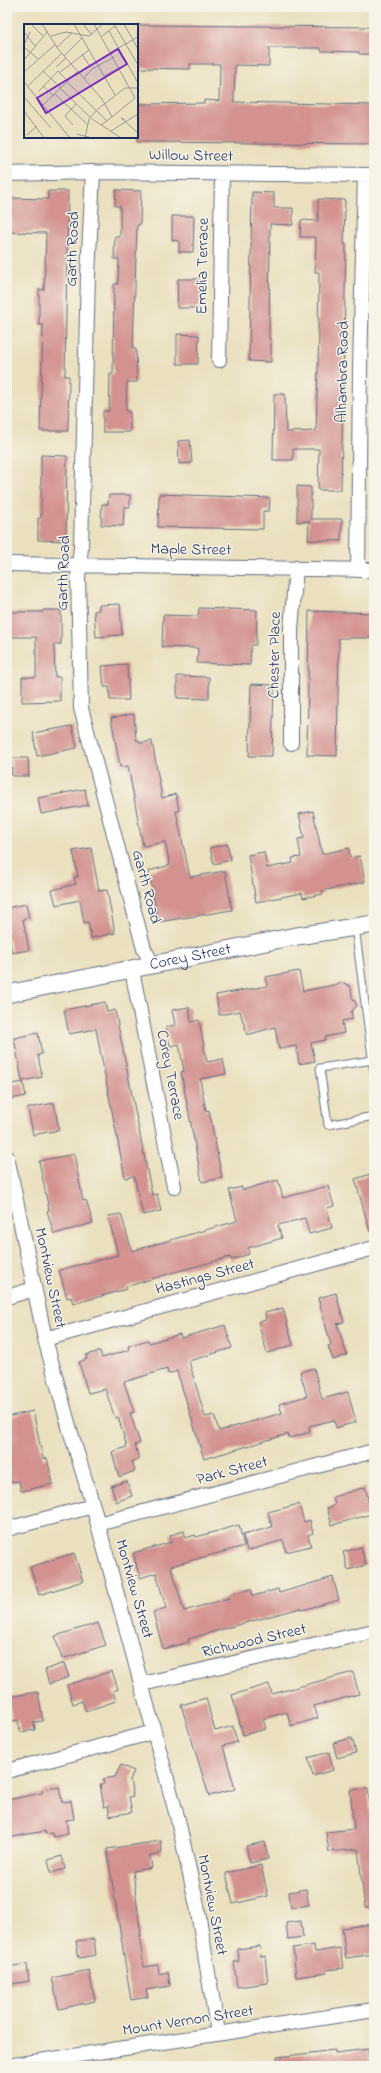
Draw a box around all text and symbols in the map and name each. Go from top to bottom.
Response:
inset map [24,24,138,138]
street label: Willow Street [149,143,234,169]
street label: Garth Road [60,211,86,287]
street label: Emelia Terrace [190,217,216,315]
street label: Alhambra Road [330,321,356,423]
street label: Garth Road [51,535,77,611]
street label: Maple Street [150,537,232,563]
street label: Chester Place [262,610,288,699]
street label: Garth Road [125,847,167,927]
street label: Corey Street [148,937,234,977]
street label: Corey Terrace [150,1028,191,1123]
street label: Montview Street [28,1225,73,1331]
street label: Hastings Street [153,1252,258,1302]
street label: Park Street [194,1450,271,1492]
street label: Montview Street [108,1537,160,1642]
street label: Richwood Street [199,1617,309,1665]
street label: Montview Street [190,1852,234,1958]
street label: Mount Vernon Street [121,1999,256,2043]

